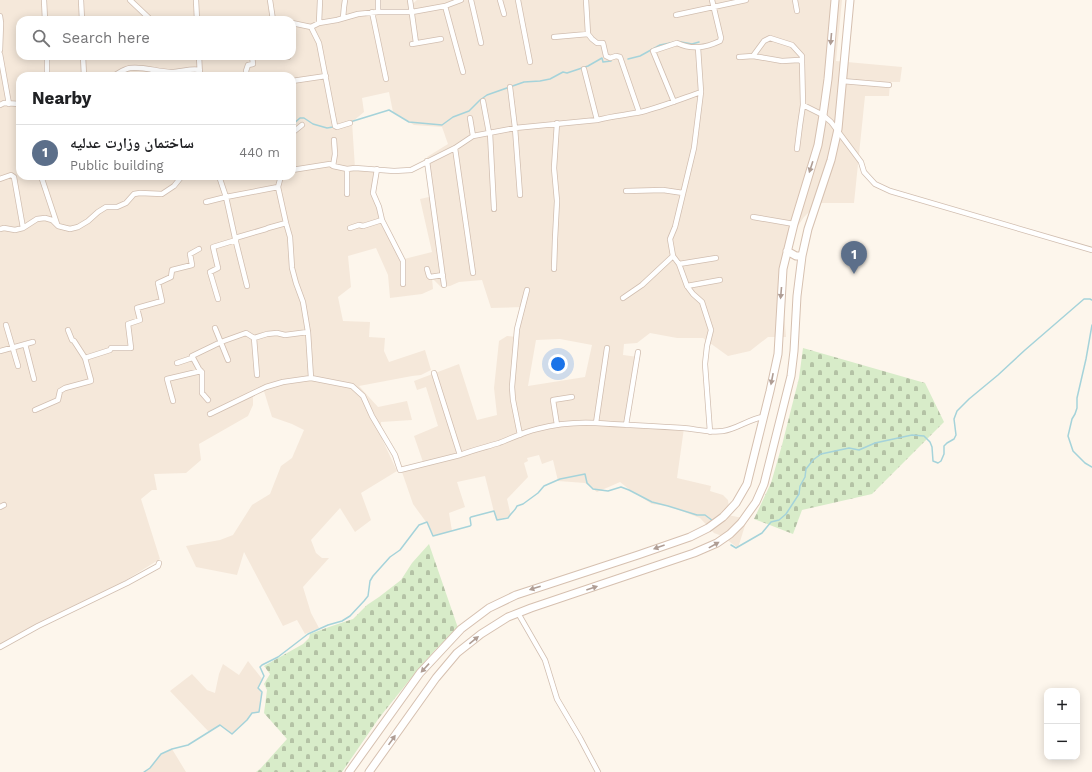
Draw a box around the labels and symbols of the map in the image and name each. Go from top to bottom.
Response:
one-way arrow [828,33,835,45]
one-way arrow [808,161,814,173]
pin: 1 [841,241,867,274]
one-way arrow [778,287,785,299]
your location [548,354,568,374]
one-way arrow [769,373,775,385]
one-way arrow [708,541,720,548]
one-way arrow [652,545,664,551]
one-way arrow [586,584,598,590]
one-way arrow [529,586,541,592]
one-way arrow [468,635,479,644]
one-way arrow [420,663,430,673]
one-way arrow [388,735,396,746]

